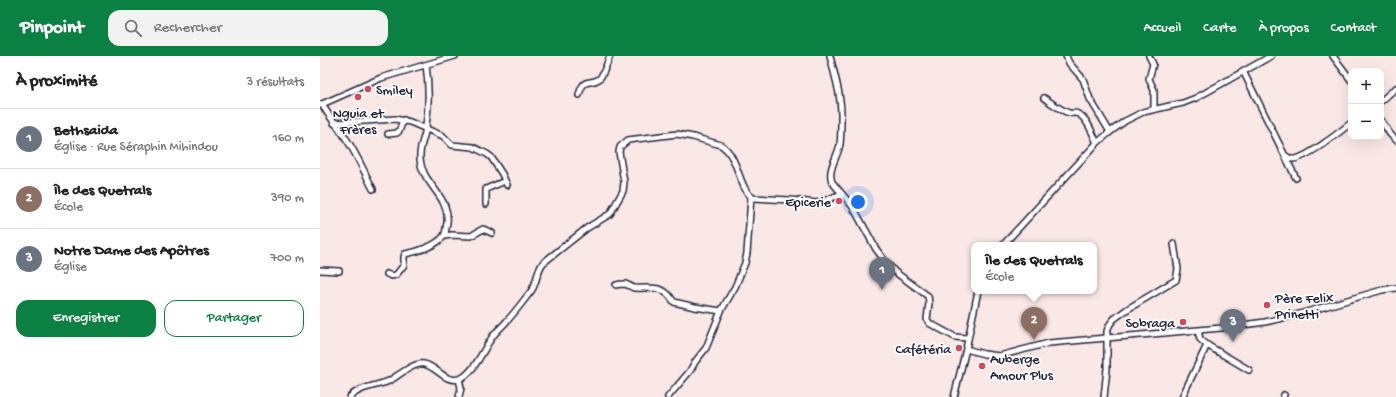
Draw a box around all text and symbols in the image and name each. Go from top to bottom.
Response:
search box [108,10,388,46]
text: Pinpoint [20,17,84,40]
icon: search [122,17,144,39]
text: Rechercher [154,19,222,37]
text: Accueil [1144,20,1181,37]
text: Carte [1203,20,1237,37]
text: À propos [1259,20,1309,37]
text: Contact [1331,20,1376,37]
map controls [1348,68,1384,140]
button: + [1348,68,1384,104]
text: À proximité [16,72,97,92]
text: 3 résultats [246,75,304,90]
place label: Smiley [376,83,413,100]
marker: Smiley [363,84,373,94]
marker: Nguia et Frères [353,92,363,102]
button: − [1348,104,1384,140]
place label: Nguia et Frères [333,106,385,139]
text: Bethsaida [54,122,118,140]
text: 1 [26,131,32,146]
text: 160 m [272,131,304,146]
text: Église · Rue Séraphin Mihindou [54,140,218,155]
text: Île des Quetrals [54,182,151,200]
text: 2 [26,191,32,206]
text: 390 m [271,191,304,206]
your location [848,192,868,212]
place label: Epicerie [785,195,832,212]
marker: Epicerie [834,196,844,206]
text: École [54,200,83,215]
text: Notre Dame des Apôtres [54,242,209,260]
popup [971,242,1097,294]
text: 3 [26,251,32,266]
text: 700 m [270,251,304,266]
text: Île des Quetrals [985,252,1083,270]
pin: 1 [869,257,895,290]
text: Église [54,260,87,275]
text: École [985,270,1014,285]
place label: Père Felix Prinetti [1274,291,1334,324]
button: Enregistrer [16,300,156,337]
button: Partager [164,300,304,337]
marker: Père Felix Prinetti [1262,300,1272,310]
pin: 2 [1021,307,1047,340]
pin: 3 [1220,309,1246,342]
place label: Sobraga [1125,316,1176,333]
marker: Sobraga [1178,317,1188,327]
place label: Cafétéria [895,342,952,359]
marker: Cafétéria [954,343,964,353]
place label: Auberge Amour Plus [990,352,1054,385]
marker: Auberge Amour Plus [977,361,987,371]

